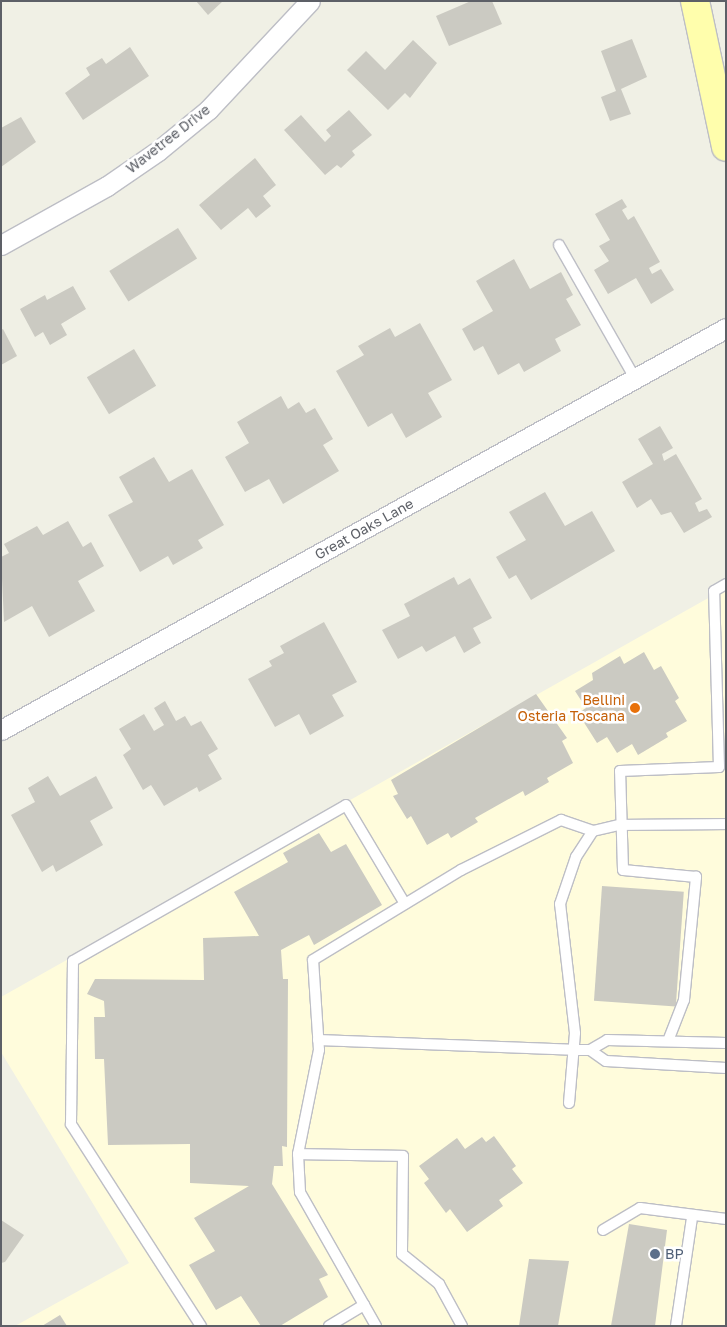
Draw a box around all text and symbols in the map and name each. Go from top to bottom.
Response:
street label: Wavetree Drive [123,101,213,177]
street label: Great Oaks Lane [312,495,416,563]
place label: Bellini Osteria Toscana [518,692,625,724]
marker: Bellini Osteria Toscana [629,702,641,714]
place label: BP [665,1246,684,1262]
marker: BP [649,1248,661,1260]

